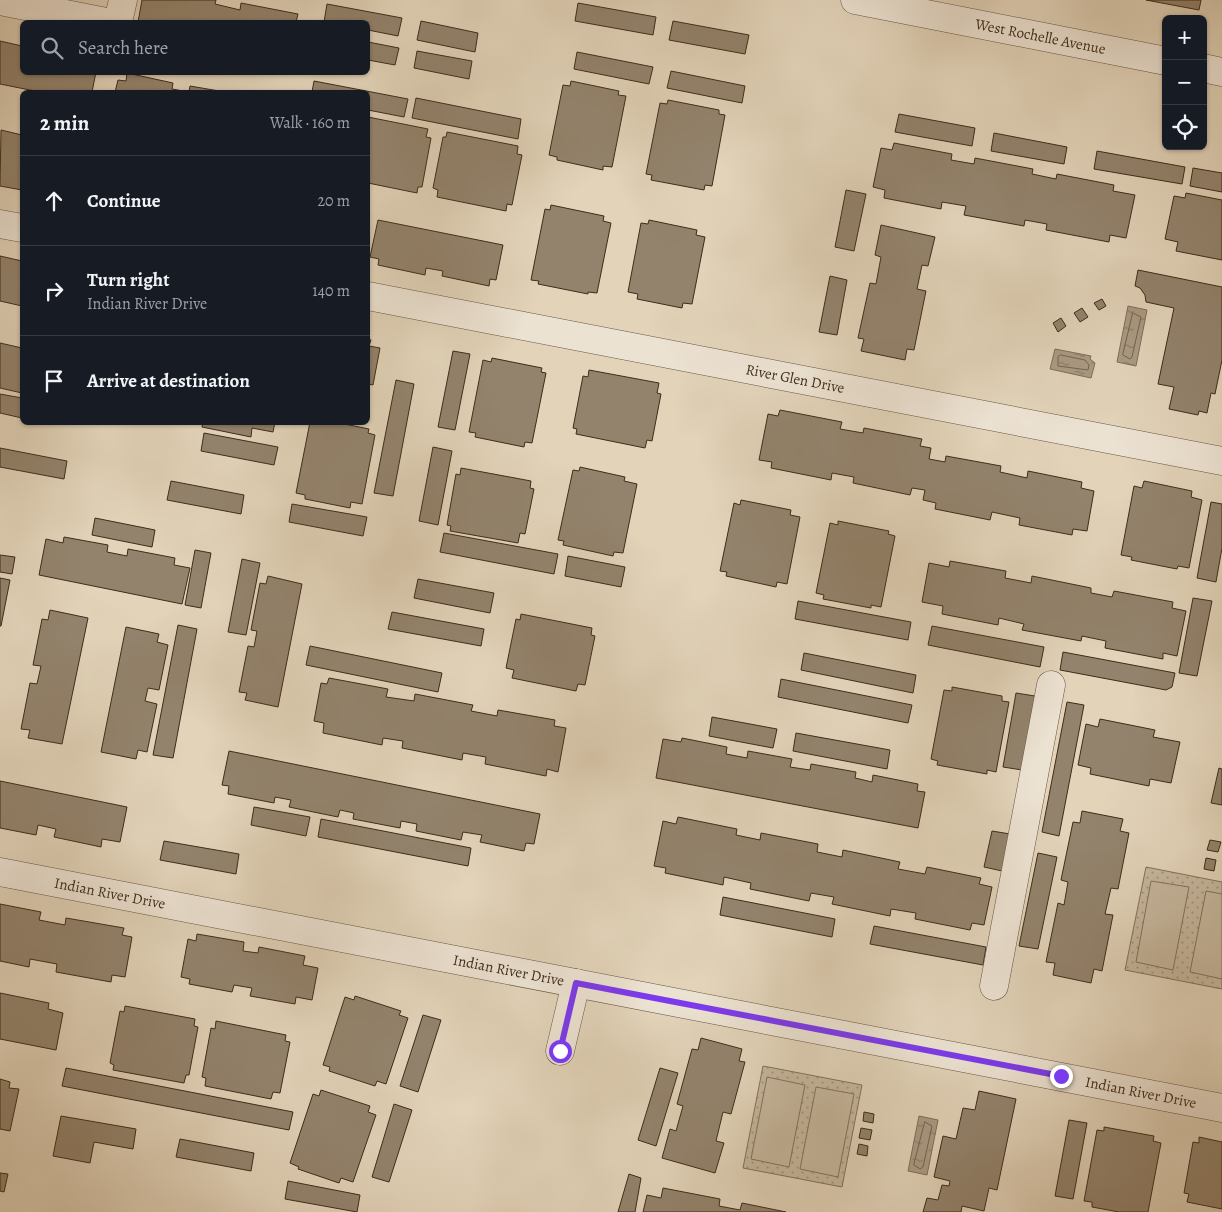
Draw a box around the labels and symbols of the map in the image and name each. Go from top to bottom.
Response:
street label: West Rochelle Avenue [972,14,1108,59]
street label: River Glen Drive [744,359,847,398]
street label: Indian River Drive [53,873,168,914]
street label: Indian River Drive [451,950,566,991]
route start [549,1040,572,1063]
route end [1050,1065,1073,1088]
street label: Indian River Drive [1084,1072,1198,1113]

